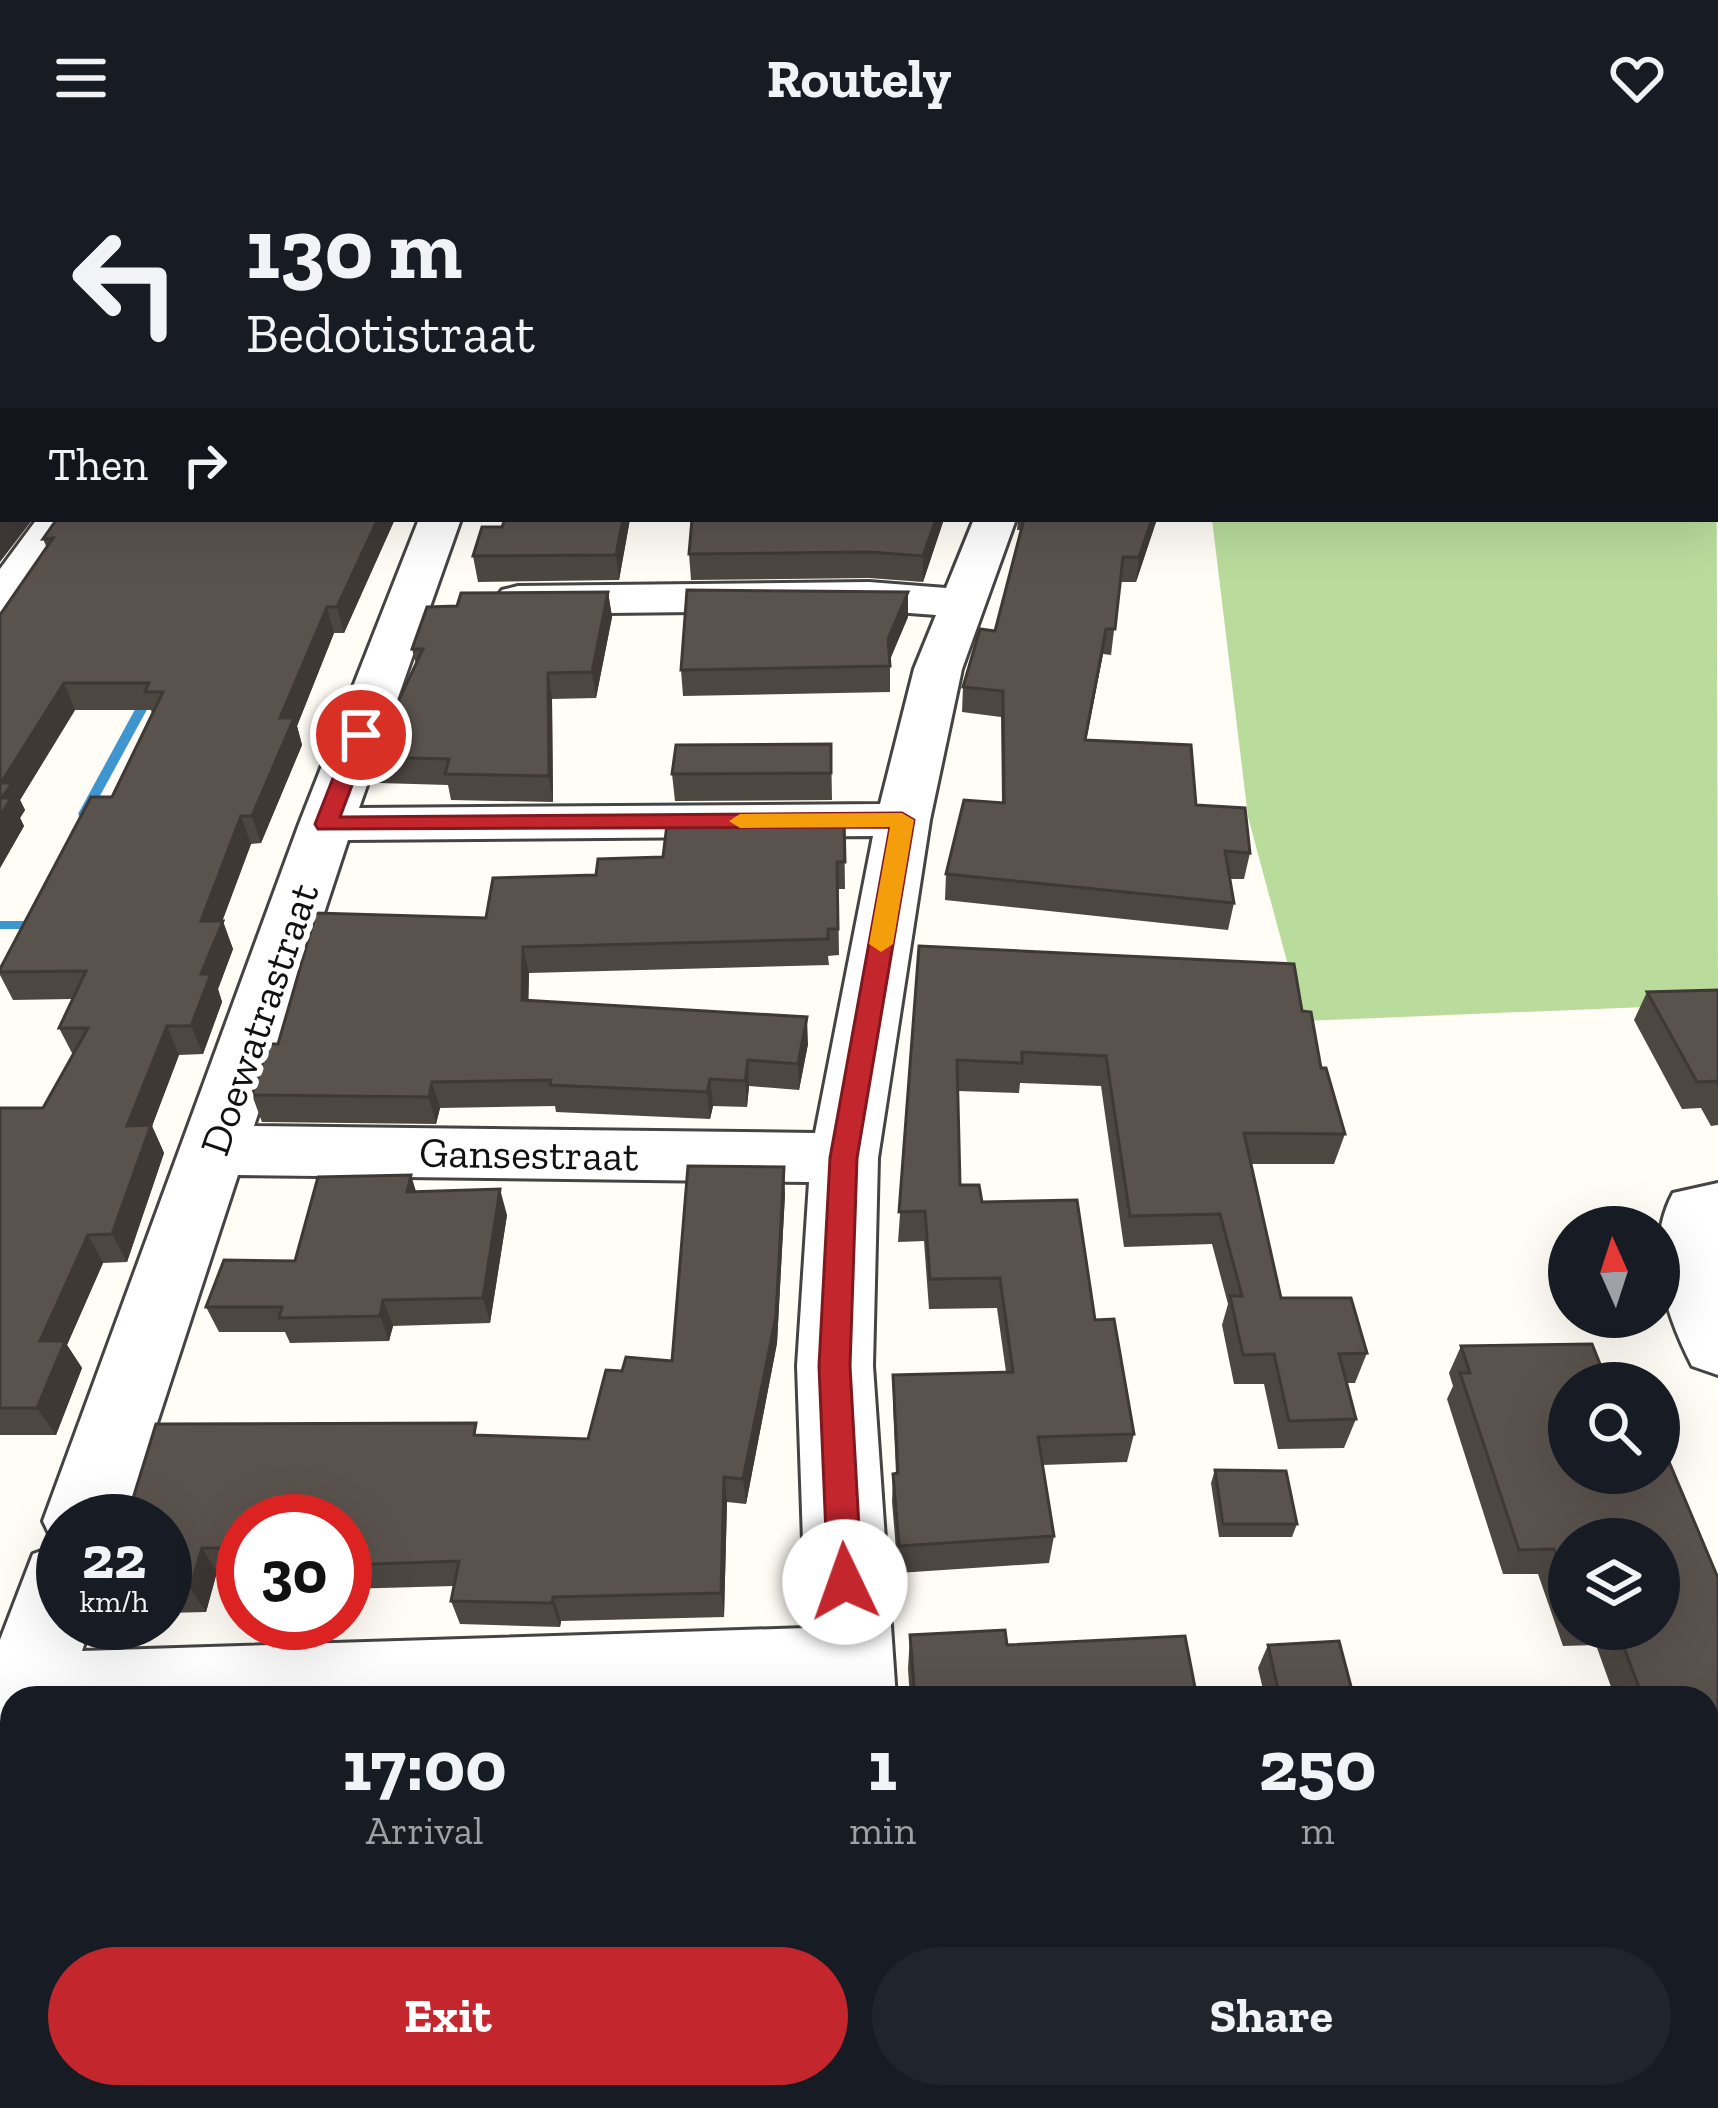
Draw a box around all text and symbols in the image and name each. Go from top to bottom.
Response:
icon: menu [48,45,114,111]
icon: heart [1604,45,1670,111]
text: Routely [767,46,951,111]
text: 130 m [246,199,462,300]
icon: left [48,204,204,360]
text: Bedotistraat [246,301,535,366]
icon: right [172,432,238,498]
text: Then [48,438,148,492]
pin [310,684,412,786]
icon: arrive [328,702,394,768]
street label: Doewatrastraat [189,876,330,1162]
street label: Gansestraat [419,1127,639,1181]
north arrow [1548,1206,1680,1338]
map controls [1548,1206,1680,1650]
button: search [1548,1362,1680,1494]
speed limit sign: 30 [216,1494,372,1650]
button: layers [1548,1518,1680,1650]
position arrow [782,1519,908,1645]
text: 22 [82,1521,146,1593]
text: km/h [80,1584,148,1620]
text: 17:00 [343,1722,507,1808]
text: 1 [868,1722,897,1808]
text: 250 [1259,1722,1376,1808]
text: Arrival [366,1807,483,1854]
text: min [849,1807,916,1854]
text: m [1301,1807,1334,1854]
button: Exit [48,1947,848,2085]
button: Share [872,1947,1671,2085]

